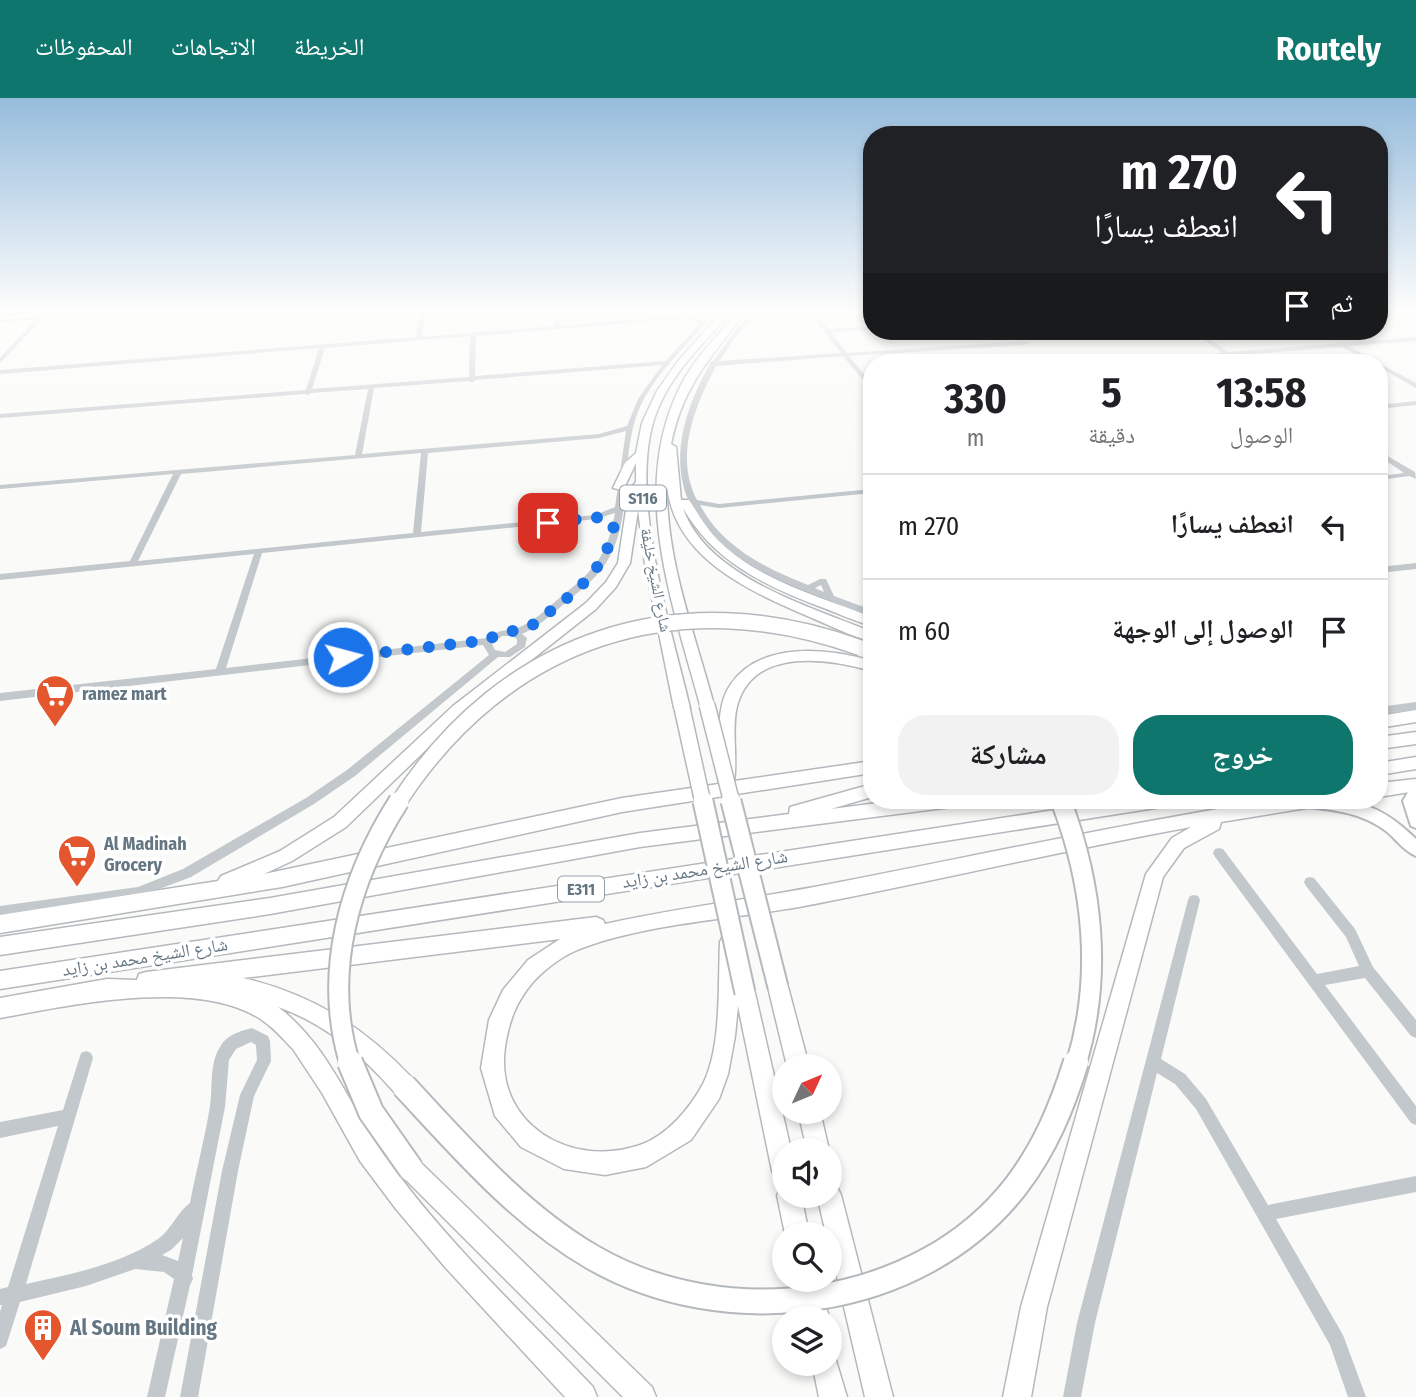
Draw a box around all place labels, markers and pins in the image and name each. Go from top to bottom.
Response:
pin [518,493,578,553]
supermarket icon: ramez mart [34,673,76,728]
place label: ramez mart [82,683,167,705]
supermarket icon: Al Madinah Grocery [56,833,98,888]
place label: Al Madinah Grocery [103,833,187,876]
building icon: Al Soum Building [22,1307,64,1362]
place label: Al Soum Building [69,1315,217,1341]

